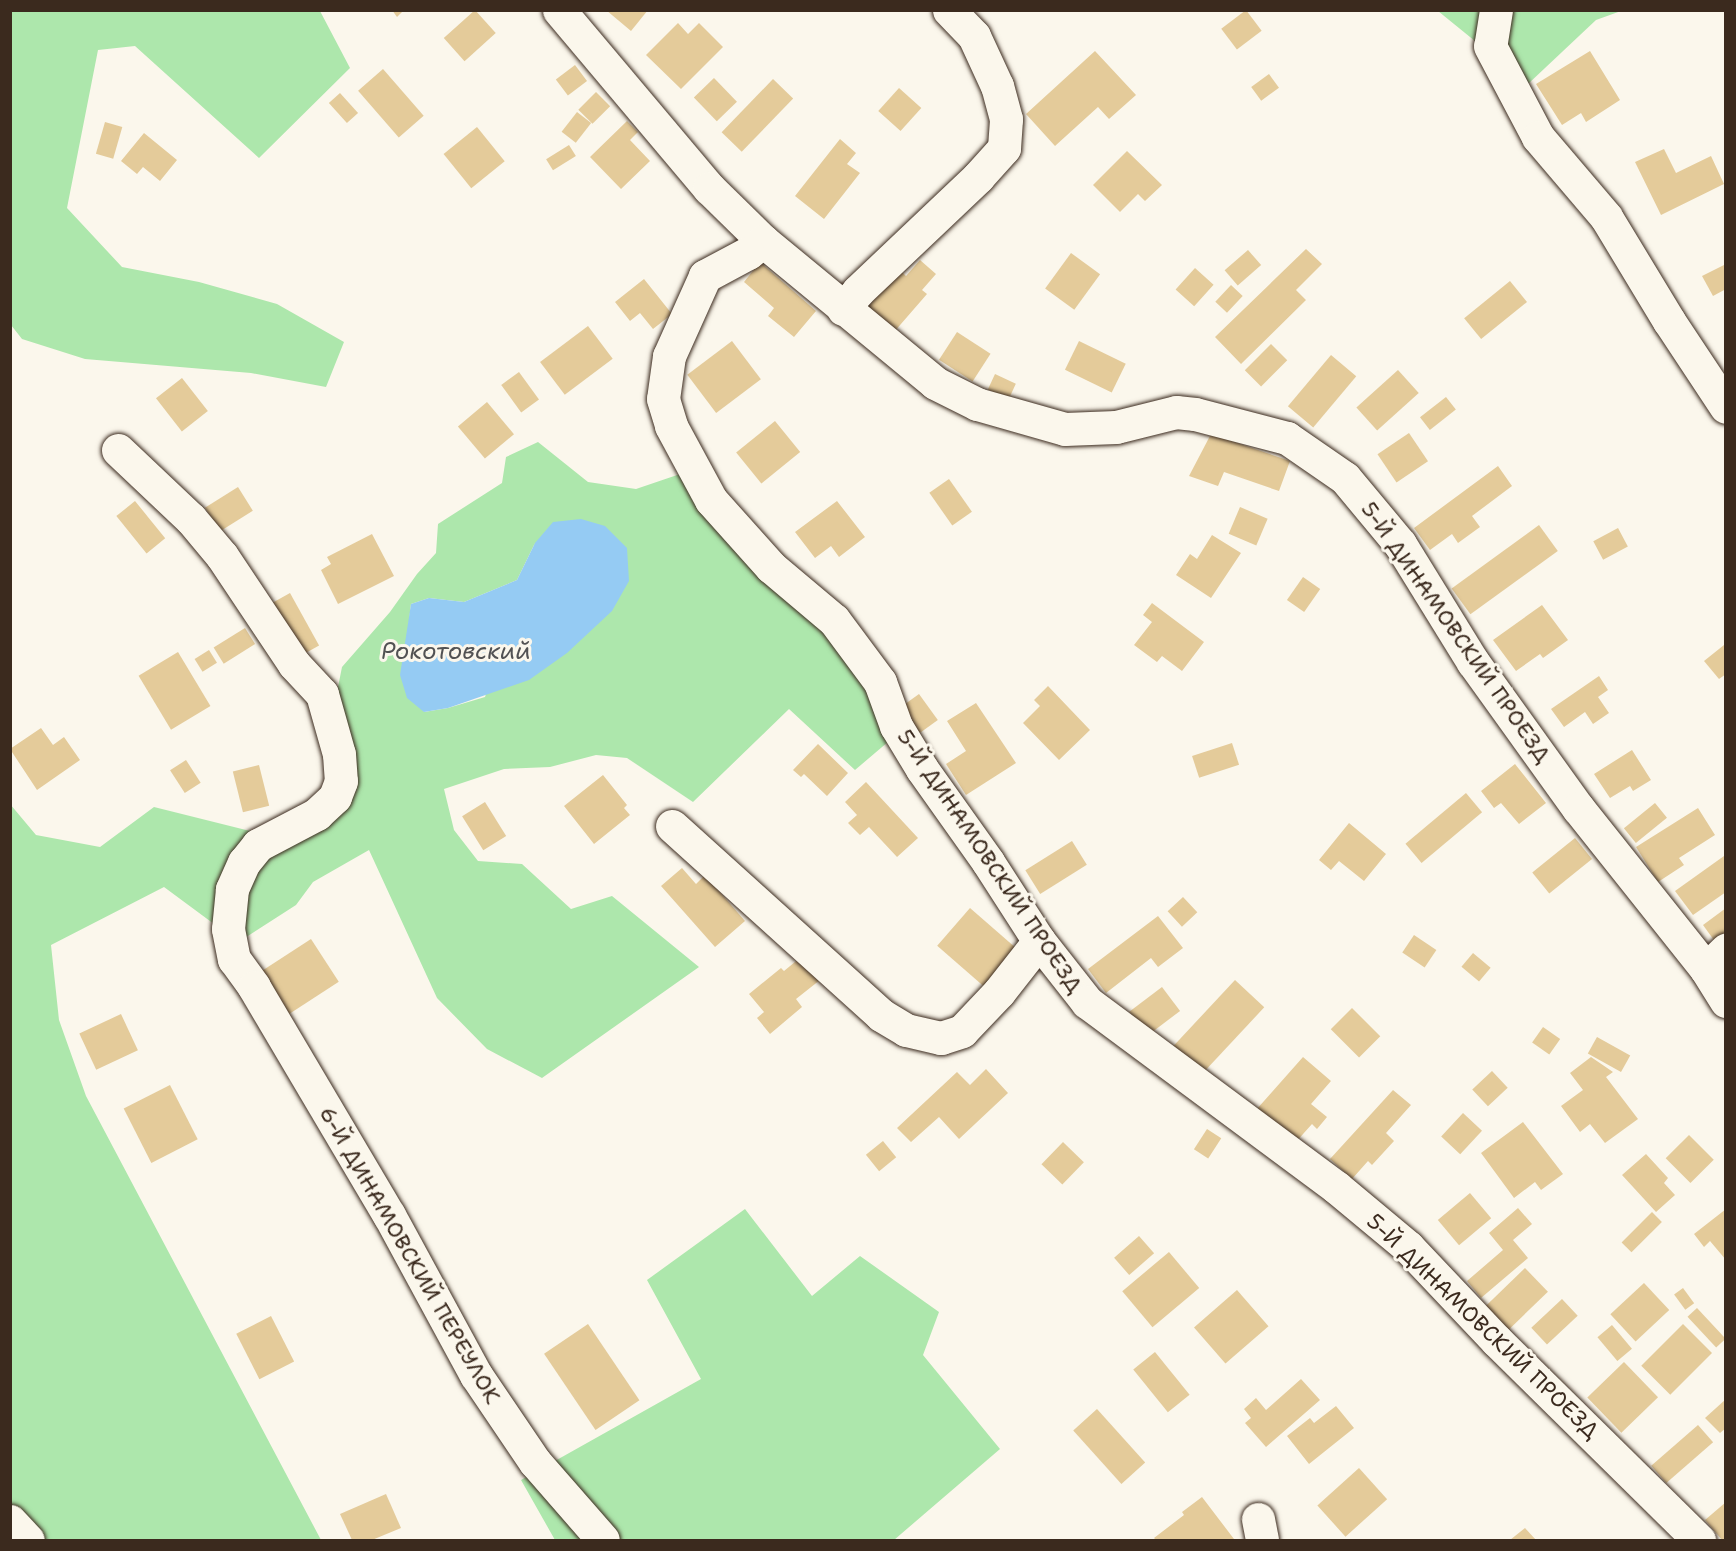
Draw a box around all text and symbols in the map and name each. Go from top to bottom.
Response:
street label: 5-Й ДИНАМОВСКИЙ ПРОЕЗД [1356,497,1556,767]
water label: Рокотовский [381,638,531,666]
street label: 5-Й ДИНАМОВСКИЙ ПРОЕЗД [892,724,1088,998]
street label: 6-Й ДИНАМОВСКИЙ ПЕРЕУЛОК [314,1102,506,1408]
street label: 5-Й ДИНАМОВСКИЙ ПРОЕЗД [1362,1208,1604,1444]

